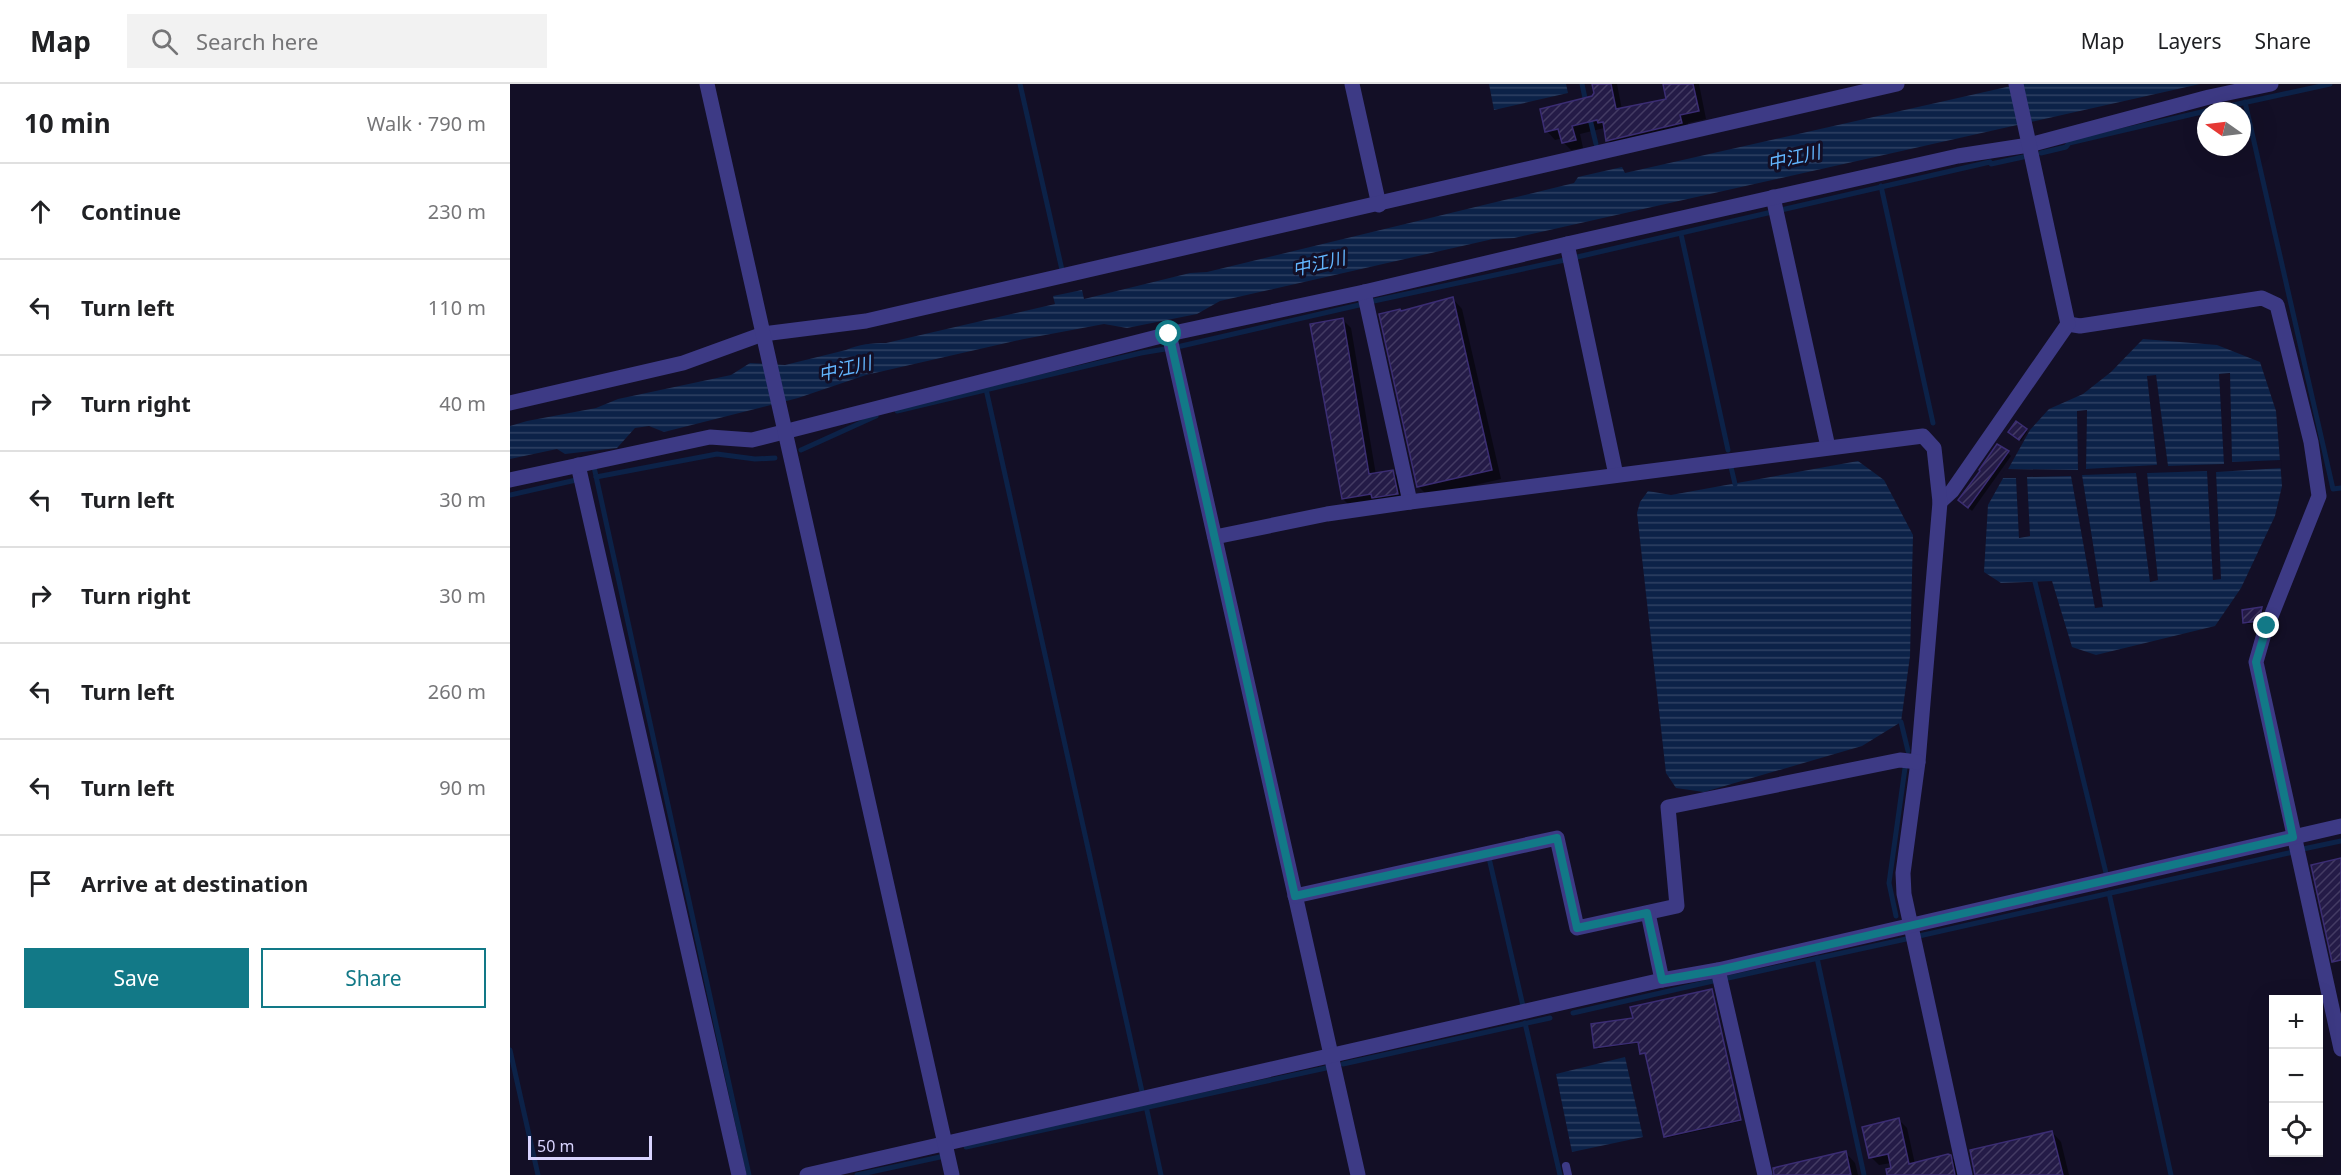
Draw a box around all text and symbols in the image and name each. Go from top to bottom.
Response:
search box [127,14,547,68]
text: Map [30,22,91,60]
icon: search [148,25,181,58]
text: Search here [196,26,318,56]
text: Map [2081,27,2125,55]
text: Layers [2158,27,2222,55]
text: Share [2255,27,2311,55]
north arrow [2197,102,2251,156]
text: 10 min [24,105,111,141]
text: Walk · 790 m [367,110,486,137]
water label: 中江川 [1765,139,1825,175]
icon: ahead [24,195,57,228]
text: Continue [81,196,181,226]
text: 230 m [428,198,486,225]
water label: 中江川 [1290,245,1350,281]
icon: left [24,291,57,324]
text: Turn left [81,292,175,322]
text: 110 m [428,294,486,321]
route start [1155,320,1181,346]
water label: 中江川 [816,350,876,386]
icon: right [24,387,57,420]
text: Turn right [81,388,191,418]
text: 40 m [439,390,486,417]
icon: left [24,483,57,516]
text: Turn left [81,484,175,514]
text: 30 m [439,486,486,513]
icon: right [24,579,57,612]
text: Turn right [81,580,191,610]
text: 30 m [439,582,486,609]
route end [2253,612,2279,638]
icon: left [24,675,57,708]
text: Turn left [81,676,175,706]
text: 260 m [428,678,486,705]
icon: left [24,771,57,804]
text: Turn left [81,772,175,802]
text: 90 m [439,774,486,801]
icon: arrive [24,867,57,900]
text: Arrive at destination [81,868,308,898]
button: Save [24,948,249,1008]
button: Share [261,948,486,1008]
map controls [2269,995,2323,1157]
button: + [2269,995,2323,1049]
button: − [2269,1049,2323,1103]
button: locate [2269,1103,2323,1157]
scale bar [528,1133,652,1160]
text: 50 m [537,1135,574,1157]

